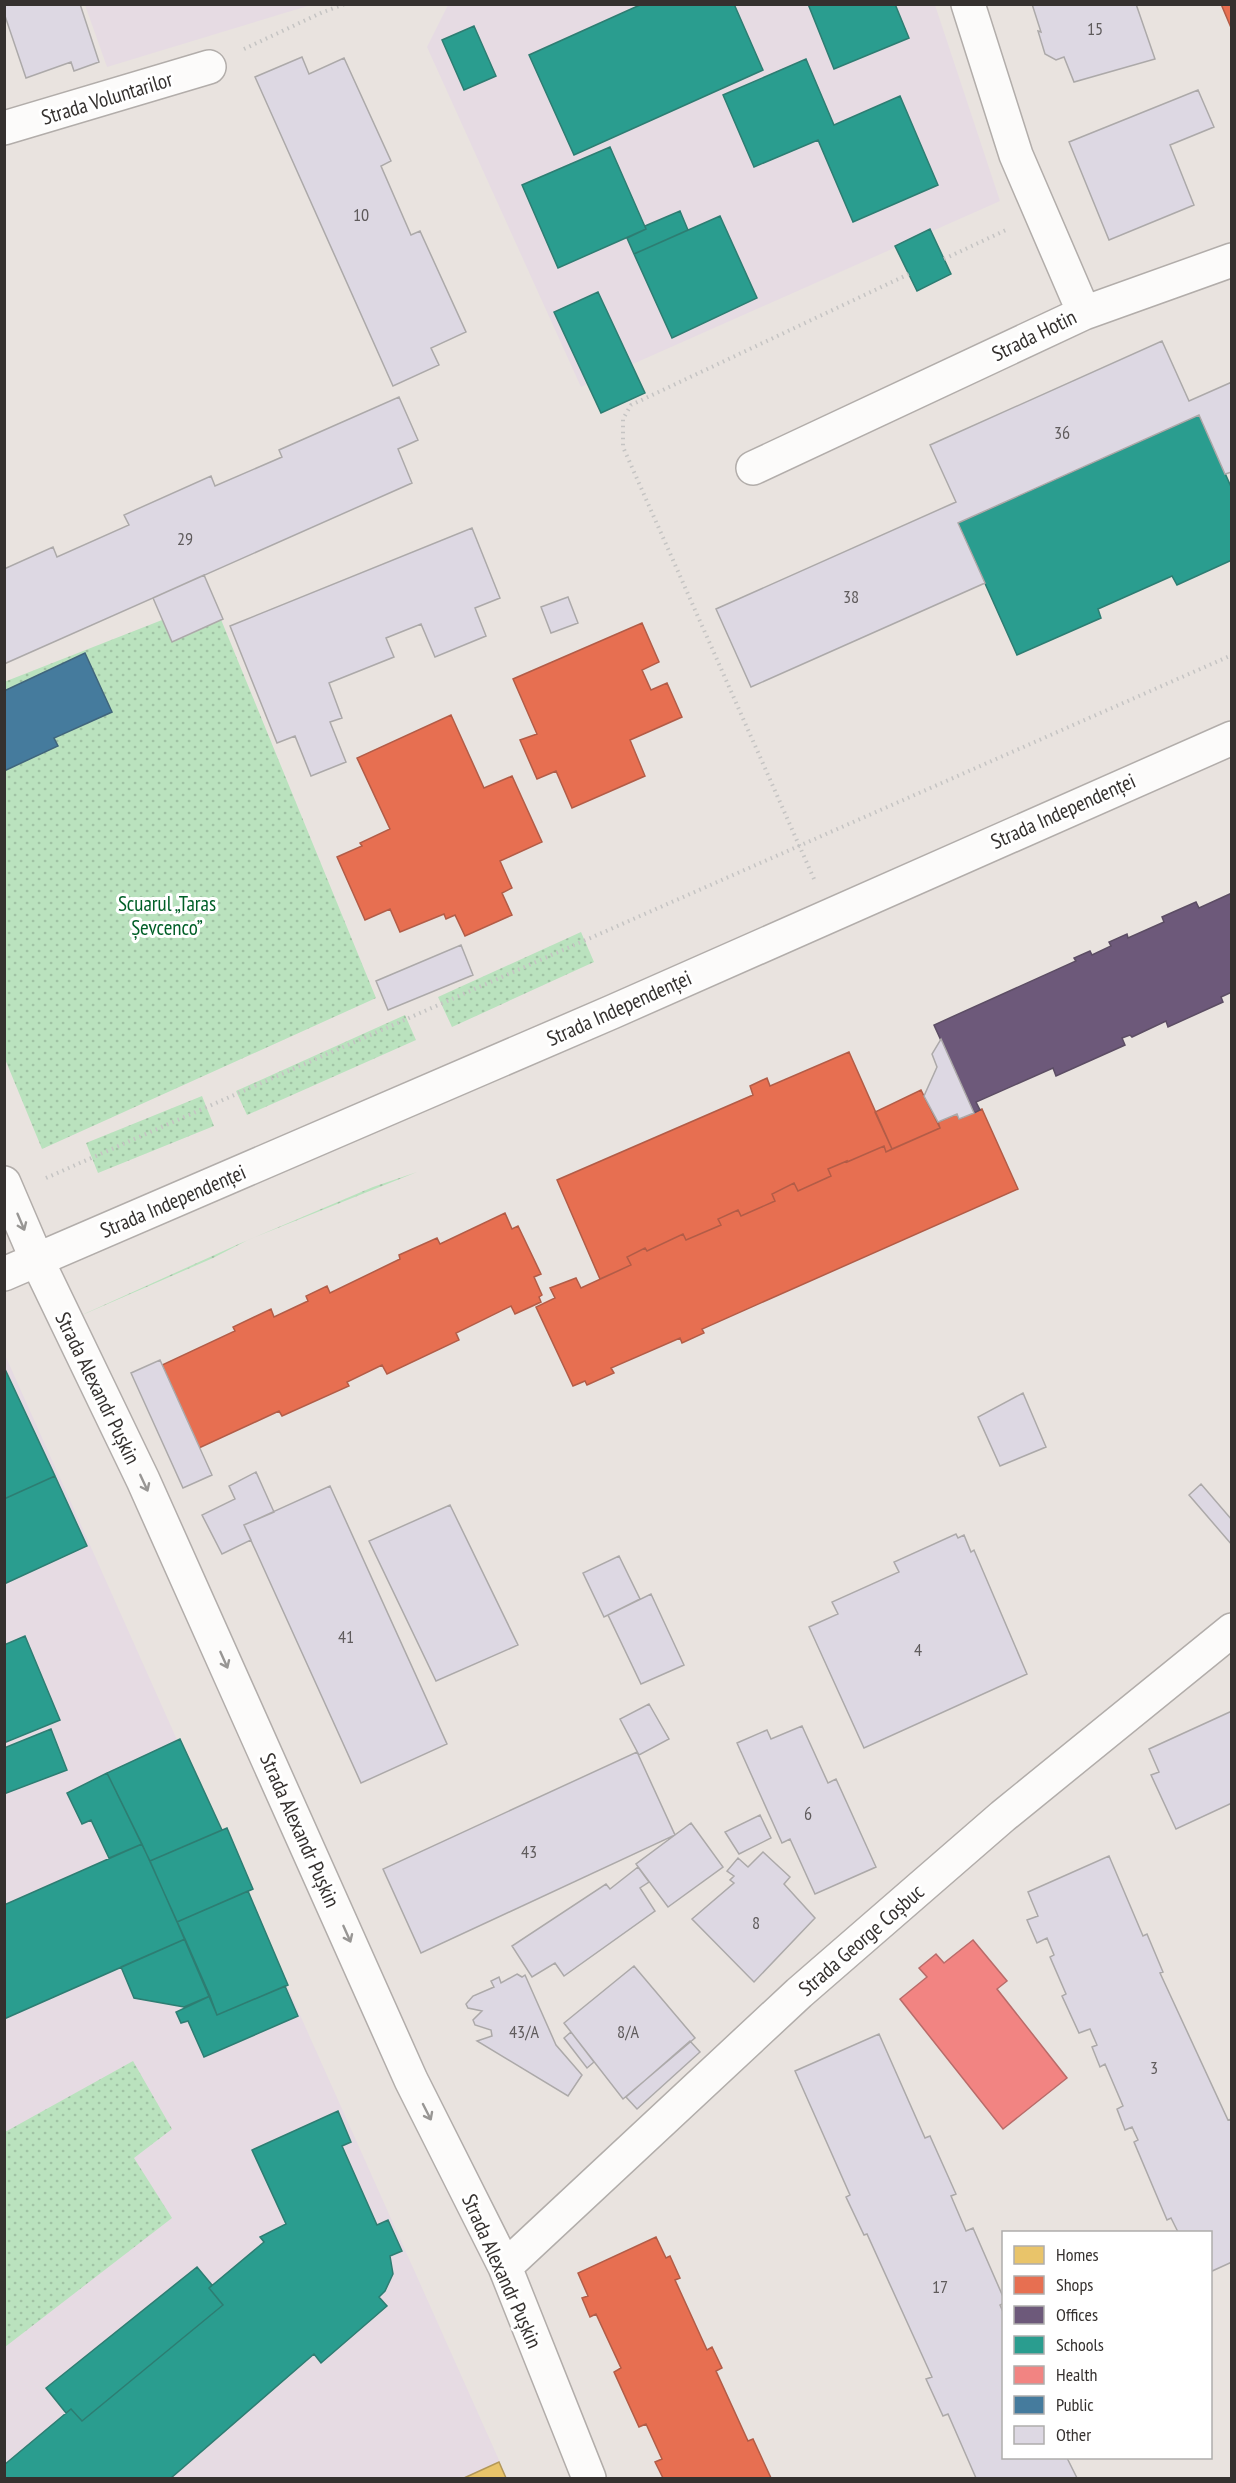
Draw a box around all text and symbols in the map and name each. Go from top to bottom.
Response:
house number: 15 [1087,17,1103,40]
street label: Strada Voluntarilor [38,65,176,131]
house number: 10 [353,203,369,226]
street label: Strada Hotin [987,303,1081,367]
house number: 36 [1054,421,1070,444]
house number: 29 [177,527,193,550]
house number: 38 [843,585,859,608]
street label: Strada Independenței [986,767,1140,855]
park label: Scuarul „Taras Șevcenco” [118,890,216,941]
street label: Strada Independenței [542,964,696,1052]
street label: Strada Independenței [96,1158,250,1244]
one-way arrow [16,1212,27,1230]
street label: Strada Alexandr Pușkin [49,1307,147,1469]
one-way arrow [139,1473,150,1491]
house number: 41 [338,1625,354,1648]
house number: 4 [914,1638,922,1661]
one-way arrow [219,1651,231,1669]
street label: Strada Alexandr Pușkin [254,1749,346,1911]
house number: 6 [804,1802,812,1825]
house number: 43 [521,1840,537,1863]
street label: Strada George Coșbuc [793,1878,930,2002]
house number: 8 [752,1911,760,1934]
one-way arrow [342,1925,353,1943]
house number: 43/A [509,2020,539,2043]
house number: 8/A [617,2020,639,2043]
house number: 3 [1150,2056,1158,2079]
one-way arrow [421,2103,433,2120]
street label: Strada Alexandr Pușkin [456,2190,548,2352]
legend [1002,2231,1212,2459]
text: Homes [1056,2243,1099,2266]
text: Shops [1056,2273,1093,2296]
house number: 17 [932,2275,948,2298]
text: Offices [1056,2303,1098,2326]
text: Schools [1056,2333,1104,2356]
text: Health [1056,2363,1097,2386]
text: Public [1056,2393,1094,2416]
text: Other [1056,2423,1091,2446]

